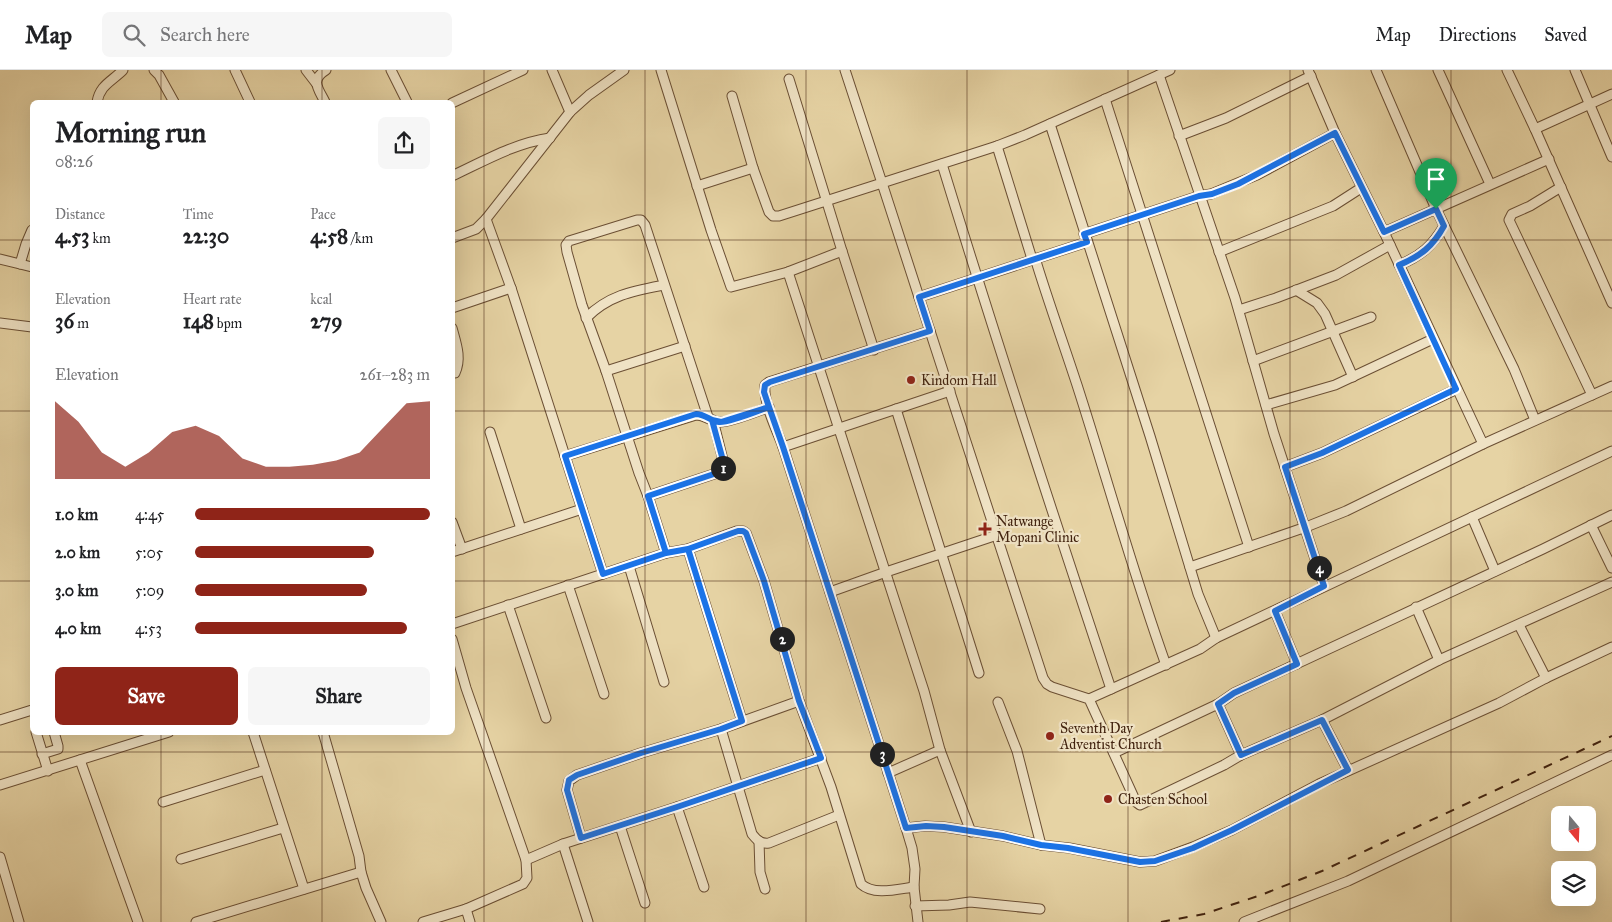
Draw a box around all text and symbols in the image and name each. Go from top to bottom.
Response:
search box [102,12,452,57]
text: Map [25,20,72,50]
icon: search [120,21,148,49]
text: Search here [160,23,250,46]
text: Map [1375,24,1411,46]
text: Directions [1439,24,1516,46]
text: Saved [1544,24,1587,46]
text: Morning run [55,115,206,150]
button: share [378,117,430,169]
text: 08:26 [55,152,93,171]
pin [1415,158,1457,209]
icon: arrive [1422,165,1450,193]
text: Distance [55,206,105,223]
text: Time [183,206,214,223]
text: Pace [310,206,336,223]
text: 4.53 [55,223,89,249]
text: 22:30 [183,223,229,249]
text: 4:58 [310,223,348,249]
text: km [89,230,111,247]
text: /km [348,230,373,247]
text: Elevation [55,291,111,308]
text: Heart rate [183,291,242,308]
text: kcal [310,291,332,308]
text: 36 [55,308,74,334]
text: 148 [183,308,214,334]
text: 279 [310,308,343,334]
text: m [74,315,89,332]
text: bpm [214,315,242,332]
text: Elevation [55,365,119,384]
text: 261–283 m [360,365,430,384]
place label: Kindom Hall [921,372,997,389]
marker: Kindom Hall [905,374,917,386]
pin: 1 [710,456,736,480]
text: 1 [721,460,726,477]
text: 1.0 km [55,505,98,524]
text: 4:45 [135,505,164,524]
place label: Natwange Mopani Clinic [996,513,1079,546]
marker: Natwange Mopani Clinic [978,522,992,536]
text: 2.0 km [55,543,100,562]
text: 5:05 [135,543,163,562]
pin: 4 [1306,556,1332,580]
text: 4 [1316,560,1323,577]
text: 3.0 km [55,581,98,600]
text: 5:09 [135,581,164,600]
text: 4.0 km [55,619,101,638]
text: 4:53 [135,619,162,638]
pin: 2 [770,626,794,652]
text: 2 [779,631,786,648]
button: Save [55,667,238,725]
button: Share [248,667,430,725]
place label: Seventh Day Adventist Church [1059,720,1162,753]
marker: Seventh Day Adventist Church [1044,730,1056,742]
pin: 3 [870,742,894,766]
text: 3 [880,746,885,763]
place label: Chasten School [1118,791,1208,808]
marker: Chasten School [1102,793,1114,805]
north arrow [1551,806,1596,851]
map controls [1551,806,1596,906]
button: layers [1551,861,1596,906]

